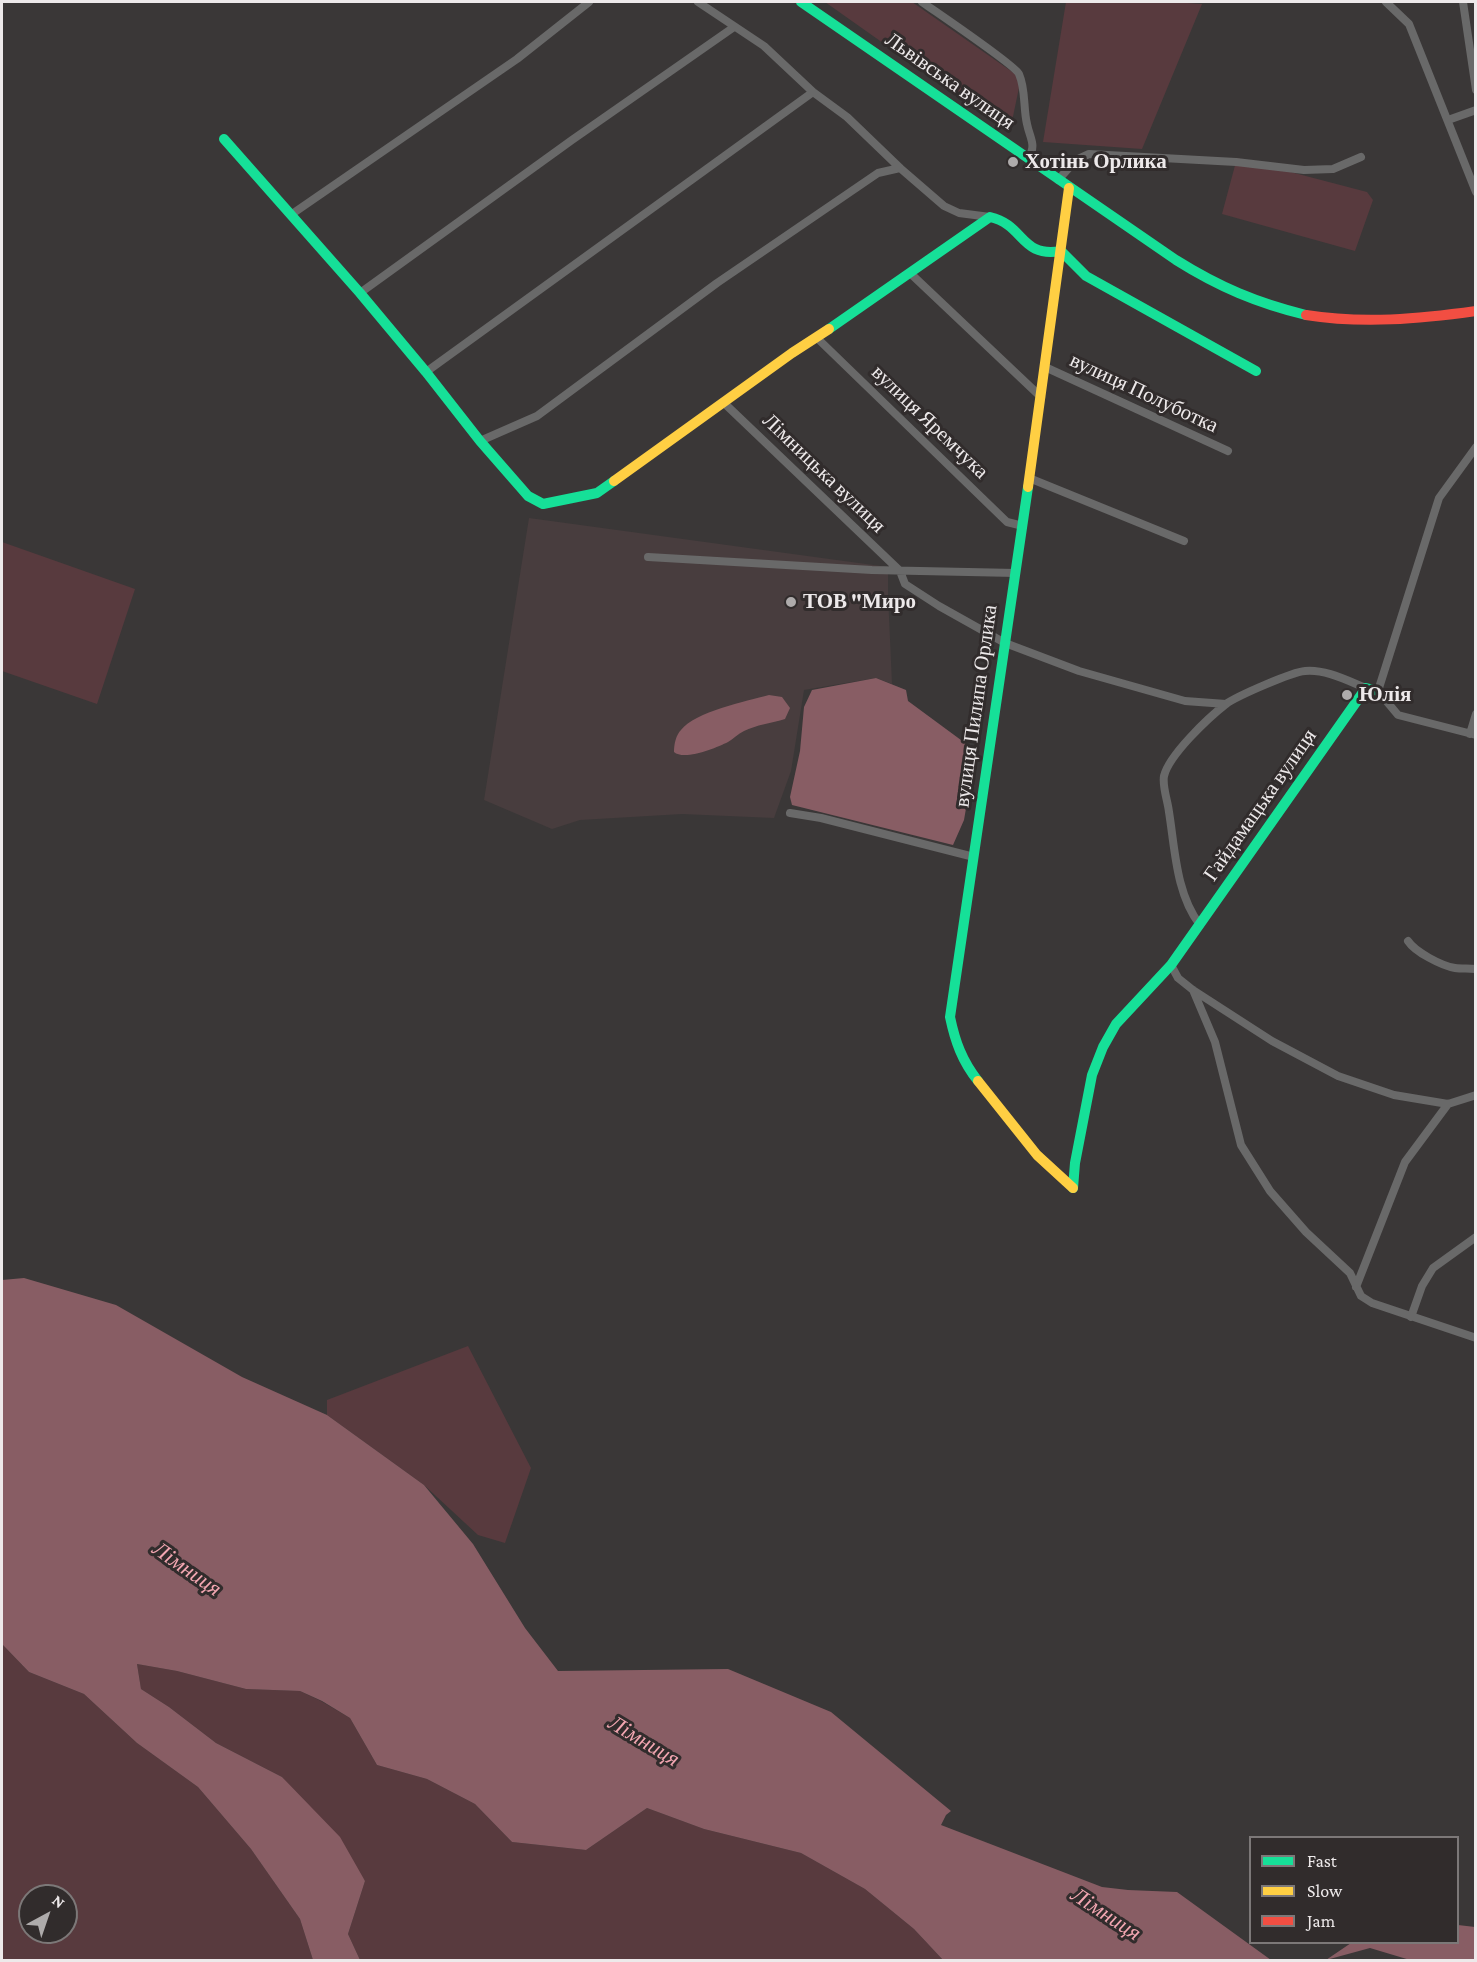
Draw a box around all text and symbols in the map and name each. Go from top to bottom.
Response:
street label: Львівська вулиця [880,27,1020,135]
place label: Хотінь Орлика [1025,149,1167,175]
marker: Хотінь Орлика [1006,155,1020,169]
street label: вулиця Полуботка [1066,348,1222,438]
street label: вулиця Яремчука [866,360,994,484]
street label: Лімницька вулиця [757,408,891,538]
place label: ТОВ "Миро [803,589,916,615]
marker: ТОВ "Миро [784,595,798,609]
street label: вулиця Пилипа Орлика [949,603,1003,809]
place label: Юлія [1359,682,1411,708]
marker: Юлія [1340,688,1354,702]
street label: Гайдамацька вулиця [1198,724,1322,886]
water label: Лімниця [147,1536,227,1602]
water label: Лімниця [604,1710,684,1772]
legend [1249,1836,1459,1944]
text: Fast [1307,1851,1337,1871]
text: Slow [1307,1881,1342,1901]
water label: Лімниця [1066,1882,1146,1946]
north arrow [18,1884,78,1944]
text: N [49,1891,68,1911]
text: Jam [1307,1911,1335,1931]

